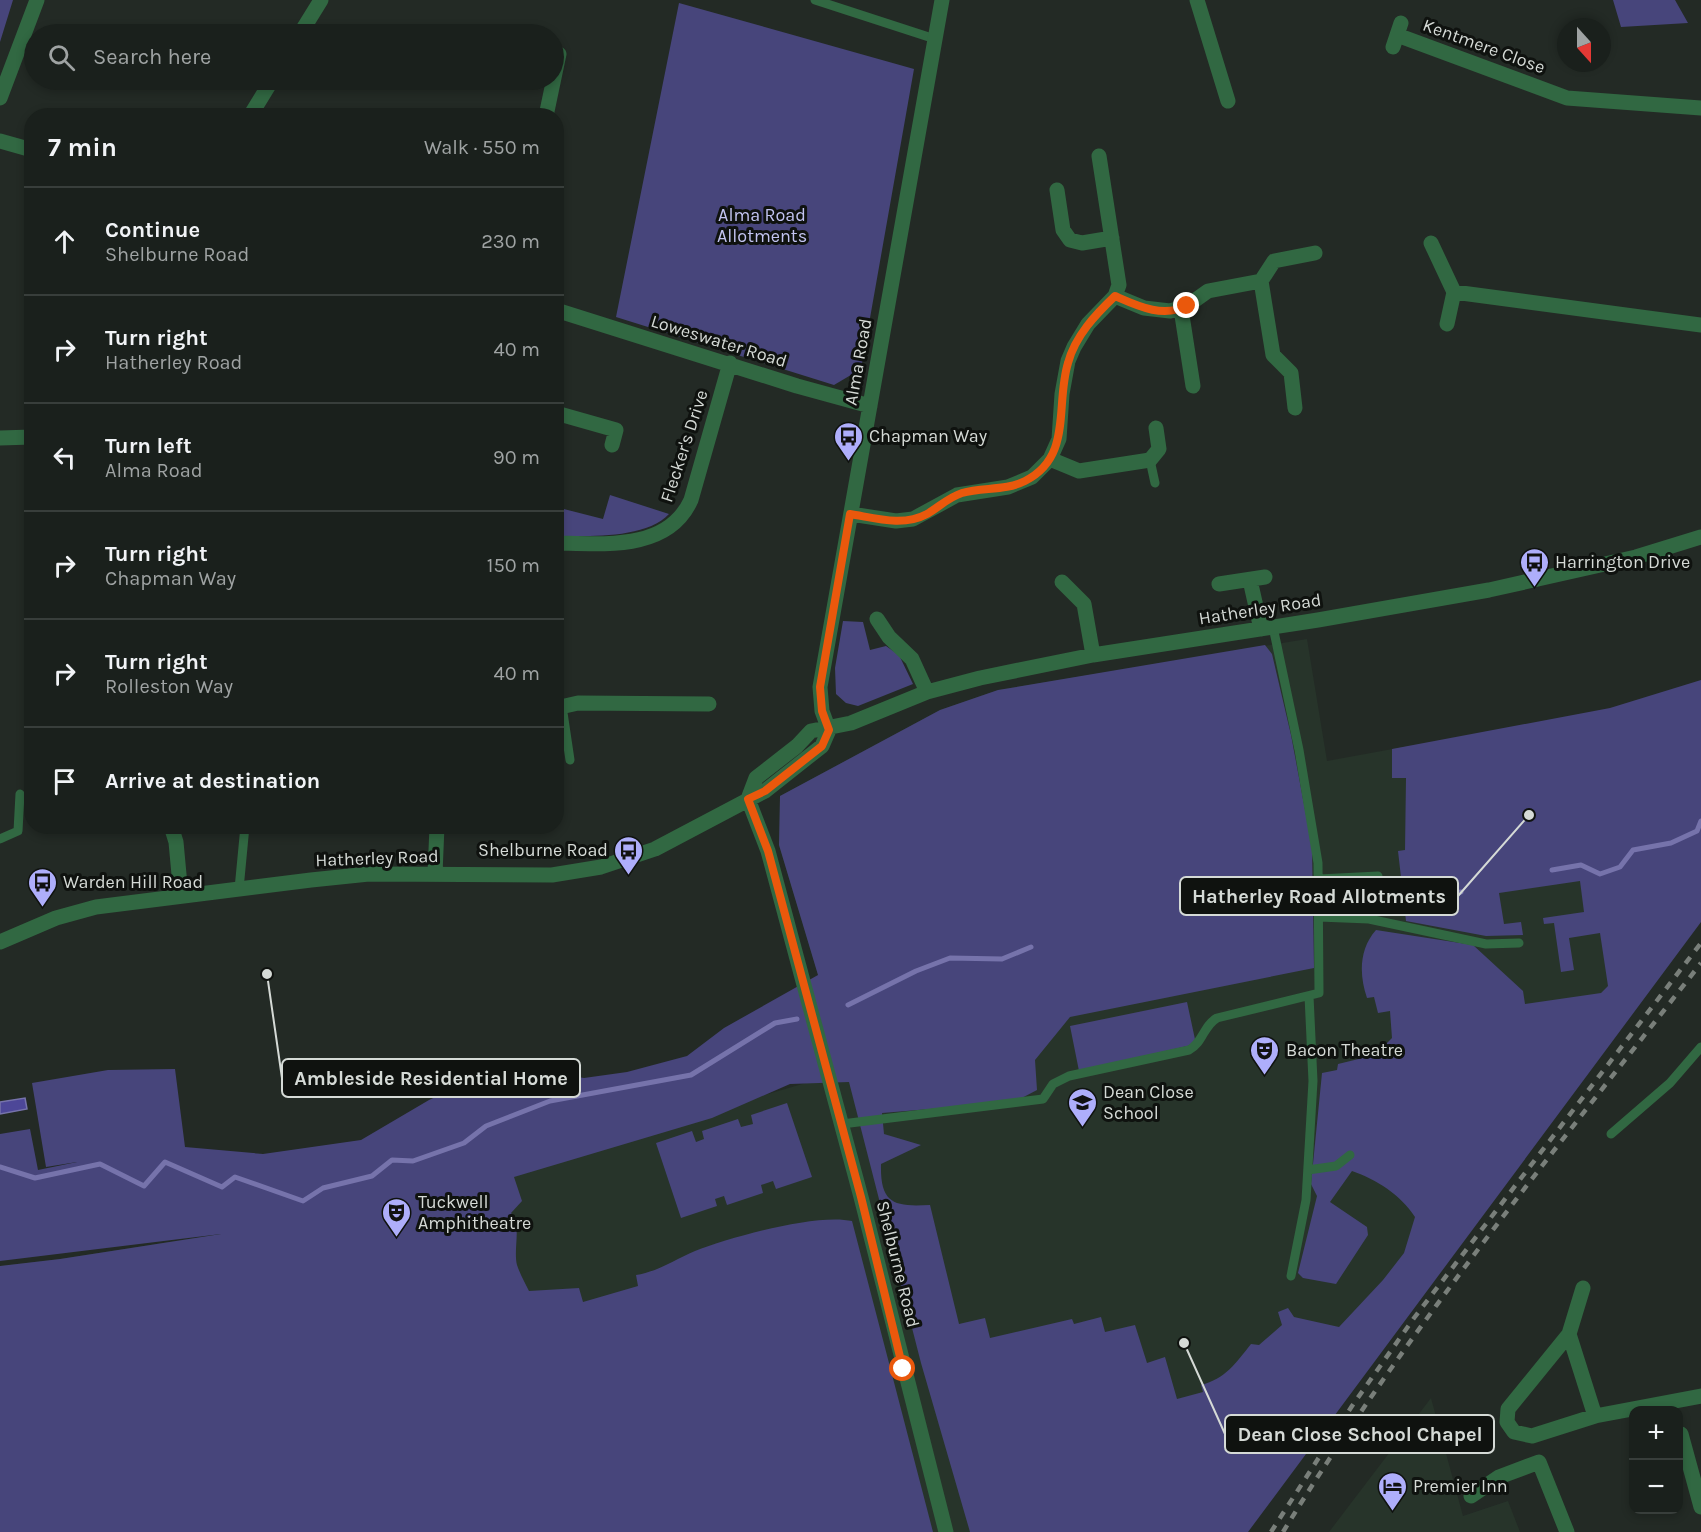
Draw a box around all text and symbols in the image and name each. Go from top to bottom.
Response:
street label: Kentmere Close [1420,14,1548,78]
north arrow [1557,18,1611,72]
search box [24,24,564,90]
icon: search [45,41,78,74]
text: Search here [93,44,211,70]
text: 7 min [48,132,117,163]
text: Walk · 550 m [424,136,540,159]
park label: Alma Road Allotments [717,204,807,247]
text: Continue [105,217,200,243]
icon: ahead [48,225,81,258]
text: 230 m [481,230,540,253]
text: Shelburne Road [105,243,249,266]
route end [1173,292,1199,318]
street label: Loweswater Road [648,310,790,372]
street label: Alma Road [840,317,876,407]
text: Turn right [105,325,208,351]
icon: right [48,333,81,366]
text: 40 m [494,338,540,361]
text: Hatherley Road [105,351,242,374]
street label: Flecker's Drive [655,387,713,505]
bus stop icon: Chapman Way [832,420,864,462]
place label: Chapman Way [869,425,988,447]
text: Turn left [105,433,192,459]
icon: left [48,441,81,474]
text: 90 m [493,446,540,469]
text: Alma Road [105,459,203,482]
text: Turn right [105,541,208,567]
bus stop icon: Harrington Drive [1518,546,1550,588]
icon: right [48,549,81,582]
place label: Harrington Drive [1555,551,1690,573]
text: 150 m [487,554,540,577]
text: Chapman Way [105,567,236,590]
street label: Hatherley Road [1197,588,1323,630]
text: Turn right [105,649,208,675]
icon: right [48,657,81,690]
text: 40 m [494,662,540,685]
text: Rolleston Way [105,675,233,698]
icon: arrive [48,765,81,798]
text: Arrive at destination [105,768,320,794]
bus stop icon: Shelburne Road [613,834,645,876]
place label: Shelburne Road [478,839,608,861]
street label: Hatherley Road [315,845,439,871]
bus stop icon: Warden Hill Road [26,866,58,908]
place label: Warden Hill Road [63,871,203,893]
callout: Hatherley Road Allotments [1180,877,1458,915]
text: Hatherley Road Allotments [1192,885,1446,908]
theatre icon: Bacon Theatre [1249,1034,1281,1076]
place label: Bacon Theatre [1286,1039,1403,1061]
callout: Ambleside Residential Home [282,1059,580,1097]
text: Ambleside Residential Home [294,1067,568,1090]
place label: Dean Close School [1103,1081,1194,1124]
school or university icon: Dean Close School [1066,1086,1098,1128]
place label: Tuckwell Amphitheatre [418,1191,531,1234]
theatre icon: Tuckwell Amphitheatre [381,1196,413,1238]
street label: Shelburne Road [872,1198,924,1330]
route start [889,1355,915,1381]
map controls [1629,1406,1683,1514]
button: + [1629,1406,1683,1460]
callout: Dean Close School Chapel [1225,1415,1494,1453]
text: Dean Close School Chapel [1237,1423,1483,1446]
button: − [1629,1460,1683,1514]
hotel icon: Premier Inn [1376,1470,1408,1512]
place label: Premier Inn [1413,1475,1508,1497]

